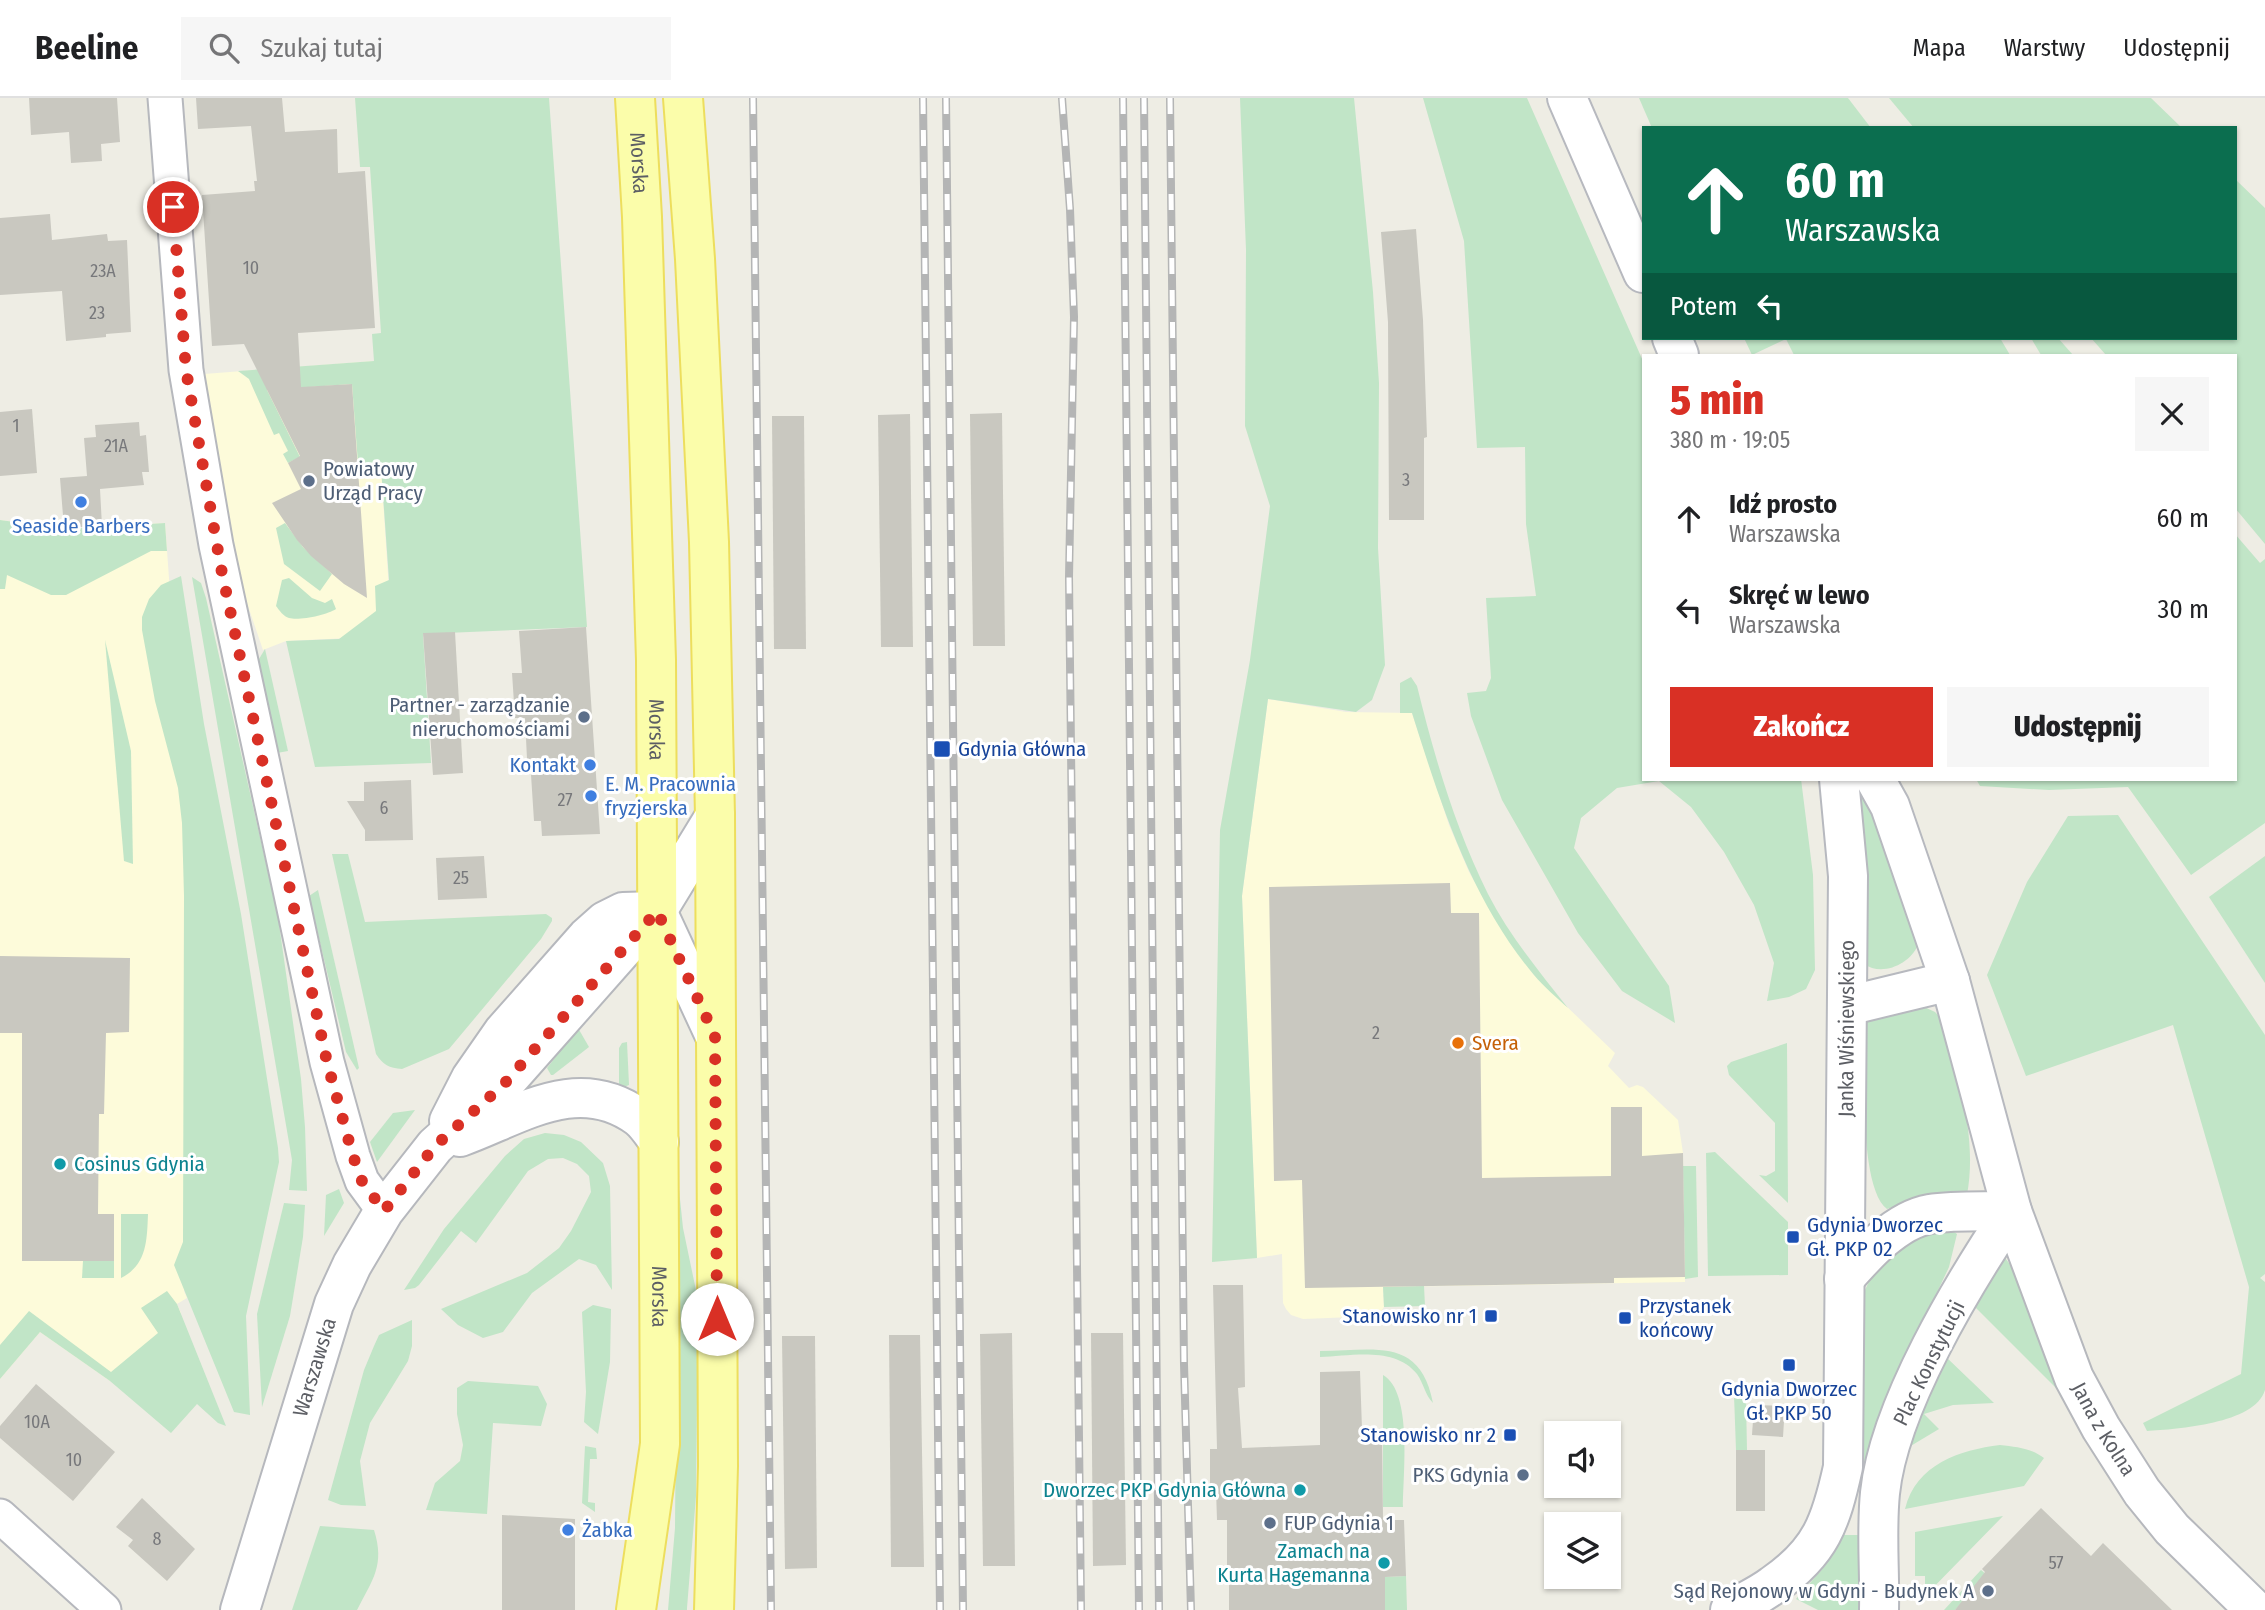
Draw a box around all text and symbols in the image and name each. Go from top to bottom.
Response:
search box [181,17,671,80]
text: Beeline [35,28,139,68]
icon: search [205,29,243,67]
text: Szukaj tutaj [261,33,383,64]
text: Mapa [1913,34,1966,62]
text: Warstwy [2004,34,2085,62]
text: Udostępnij [2123,34,2230,62]
street label: Morska [624,131,654,194]
text: 60 m [1785,151,1885,210]
icon: ahead [1670,154,1761,245]
pin [143,177,203,237]
icon: arrive [154,188,192,226]
text: Warszawska [1785,211,1941,249]
house number: 10 [243,257,259,279]
house number: 23A [90,260,116,282]
icon: left [1751,287,1789,325]
text: Potem [1670,291,1737,322]
house number: 23 [89,302,105,324]
text: 5 min [1670,375,1764,425]
button: close [2135,377,2209,451]
house number: 1 [12,415,20,437]
text: 380 m · 19:05 [1670,426,1790,454]
house number: 21A [104,435,129,457]
place label: Powiatowy Urząd Pracy [323,456,424,506]
house number: 3 [1402,469,1410,491]
marker: Powiatowy Urząd Pracy [301,473,317,489]
text: Idź prosto [1729,489,1837,520]
marker: Seaside Barbers [73,494,89,510]
icon: ahead [1670,500,1708,538]
text: 60 m [2156,503,2209,534]
place label: Seaside Barbers [12,513,150,539]
text: Warszawska [1729,520,1841,548]
text: Skręć w lewo [1729,580,1870,611]
icon: left [1670,591,1708,629]
text: 30 m [2158,594,2209,625]
text: Warszawska [1729,611,1841,639]
button: Zakończ [1670,687,1933,767]
button: Udostępnij [1947,687,2209,767]
place label: Partner - zarządzanie nieruchomościami [389,692,570,742]
street label: Morska [643,699,670,761]
marker: Partner - zarządzanie nieruchomościami [576,709,592,725]
place label: Gdynia Główna [958,736,1086,762]
marker: Gdynia Główna [932,739,952,759]
place label: Kontakt [509,752,576,778]
marker: Kontakt [582,757,598,773]
place label: E. M. Pracownia fryzjerska [605,771,736,821]
marker: E. M. Pracownia fryzjerska [583,788,599,804]
house number: 27 [557,789,573,811]
house number: 6 [380,797,389,819]
house number: 25 [453,867,469,889]
street label: Janka Wiśniewskiego [1833,940,1860,1117]
house number: 2 [1372,1022,1380,1044]
place label: Svera [1472,1030,1519,1056]
marker: Svera [1450,1035,1466,1051]
place label: Cosinus Gdynia [74,1151,205,1177]
marker: Cosinus Gdynia [52,1156,68,1172]
place label: Gdynia Dworzec Gł. PKP 02 [1807,1212,1943,1262]
marker: Gdynia Dworzec Gł. PKP 02 [1785,1229,1801,1245]
street label: Morska [646,1266,672,1328]
position arrow [680,1282,754,1356]
place label: Przystanek końcowy [1639,1293,1732,1343]
street label: Plac Konstytucji [1888,1296,1970,1430]
place label: Stanowisko nr 1 [1342,1303,1477,1329]
marker: Stanowisko nr 1 [1483,1308,1499,1324]
marker: Przystanek końcowy [1617,1310,1633,1326]
street label: Warszawska [287,1315,342,1420]
marker: Gdynia Dworzec Gł. PKP 50 [1781,1357,1797,1373]
place label: Gdynia Dworzec Gł. PKP 50 [1721,1376,1857,1426]
street label: Jana z Kolna [2066,1378,2141,1481]
house number: 10A [24,1411,50,1433]
map controls [1544,1421,1621,1589]
button: sound [1544,1421,1621,1498]
place label: Stanowisko nr 2 [1360,1422,1496,1448]
marker: Stanowisko nr 2 [1502,1427,1518,1443]
house number: 10 [66,1449,82,1471]
place label: PKS Gdynia [1412,1462,1509,1488]
marker: PKS Gdynia [1515,1467,1531,1483]
place label: Dworzec PKP Gdynia Główna [1043,1477,1286,1503]
marker: Dworzec PKP Gdynia Główna [1292,1482,1308,1498]
place label: FUP Gdynia 1 [1284,1510,1394,1536]
button: layers [1544,1512,1621,1589]
marker: FUP Gdynia 1 [1262,1515,1278,1531]
place label: Żabka [582,1517,633,1543]
marker: Żabka [560,1522,576,1538]
house number: 8 [153,1528,162,1550]
place label: Zamach na Kurta Hagemanna [1217,1538,1370,1588]
house number: 57 [2048,1552,2064,1574]
marker: Zamach na Kurta Hagemanna [1376,1555,1392,1571]
place label: Sąd Rejonowy w Gdyni - Budynek A [1673,1578,1974,1604]
marker: Sąd Rejonowy w Gdyni - Budynek A [1980,1583,1996,1599]

